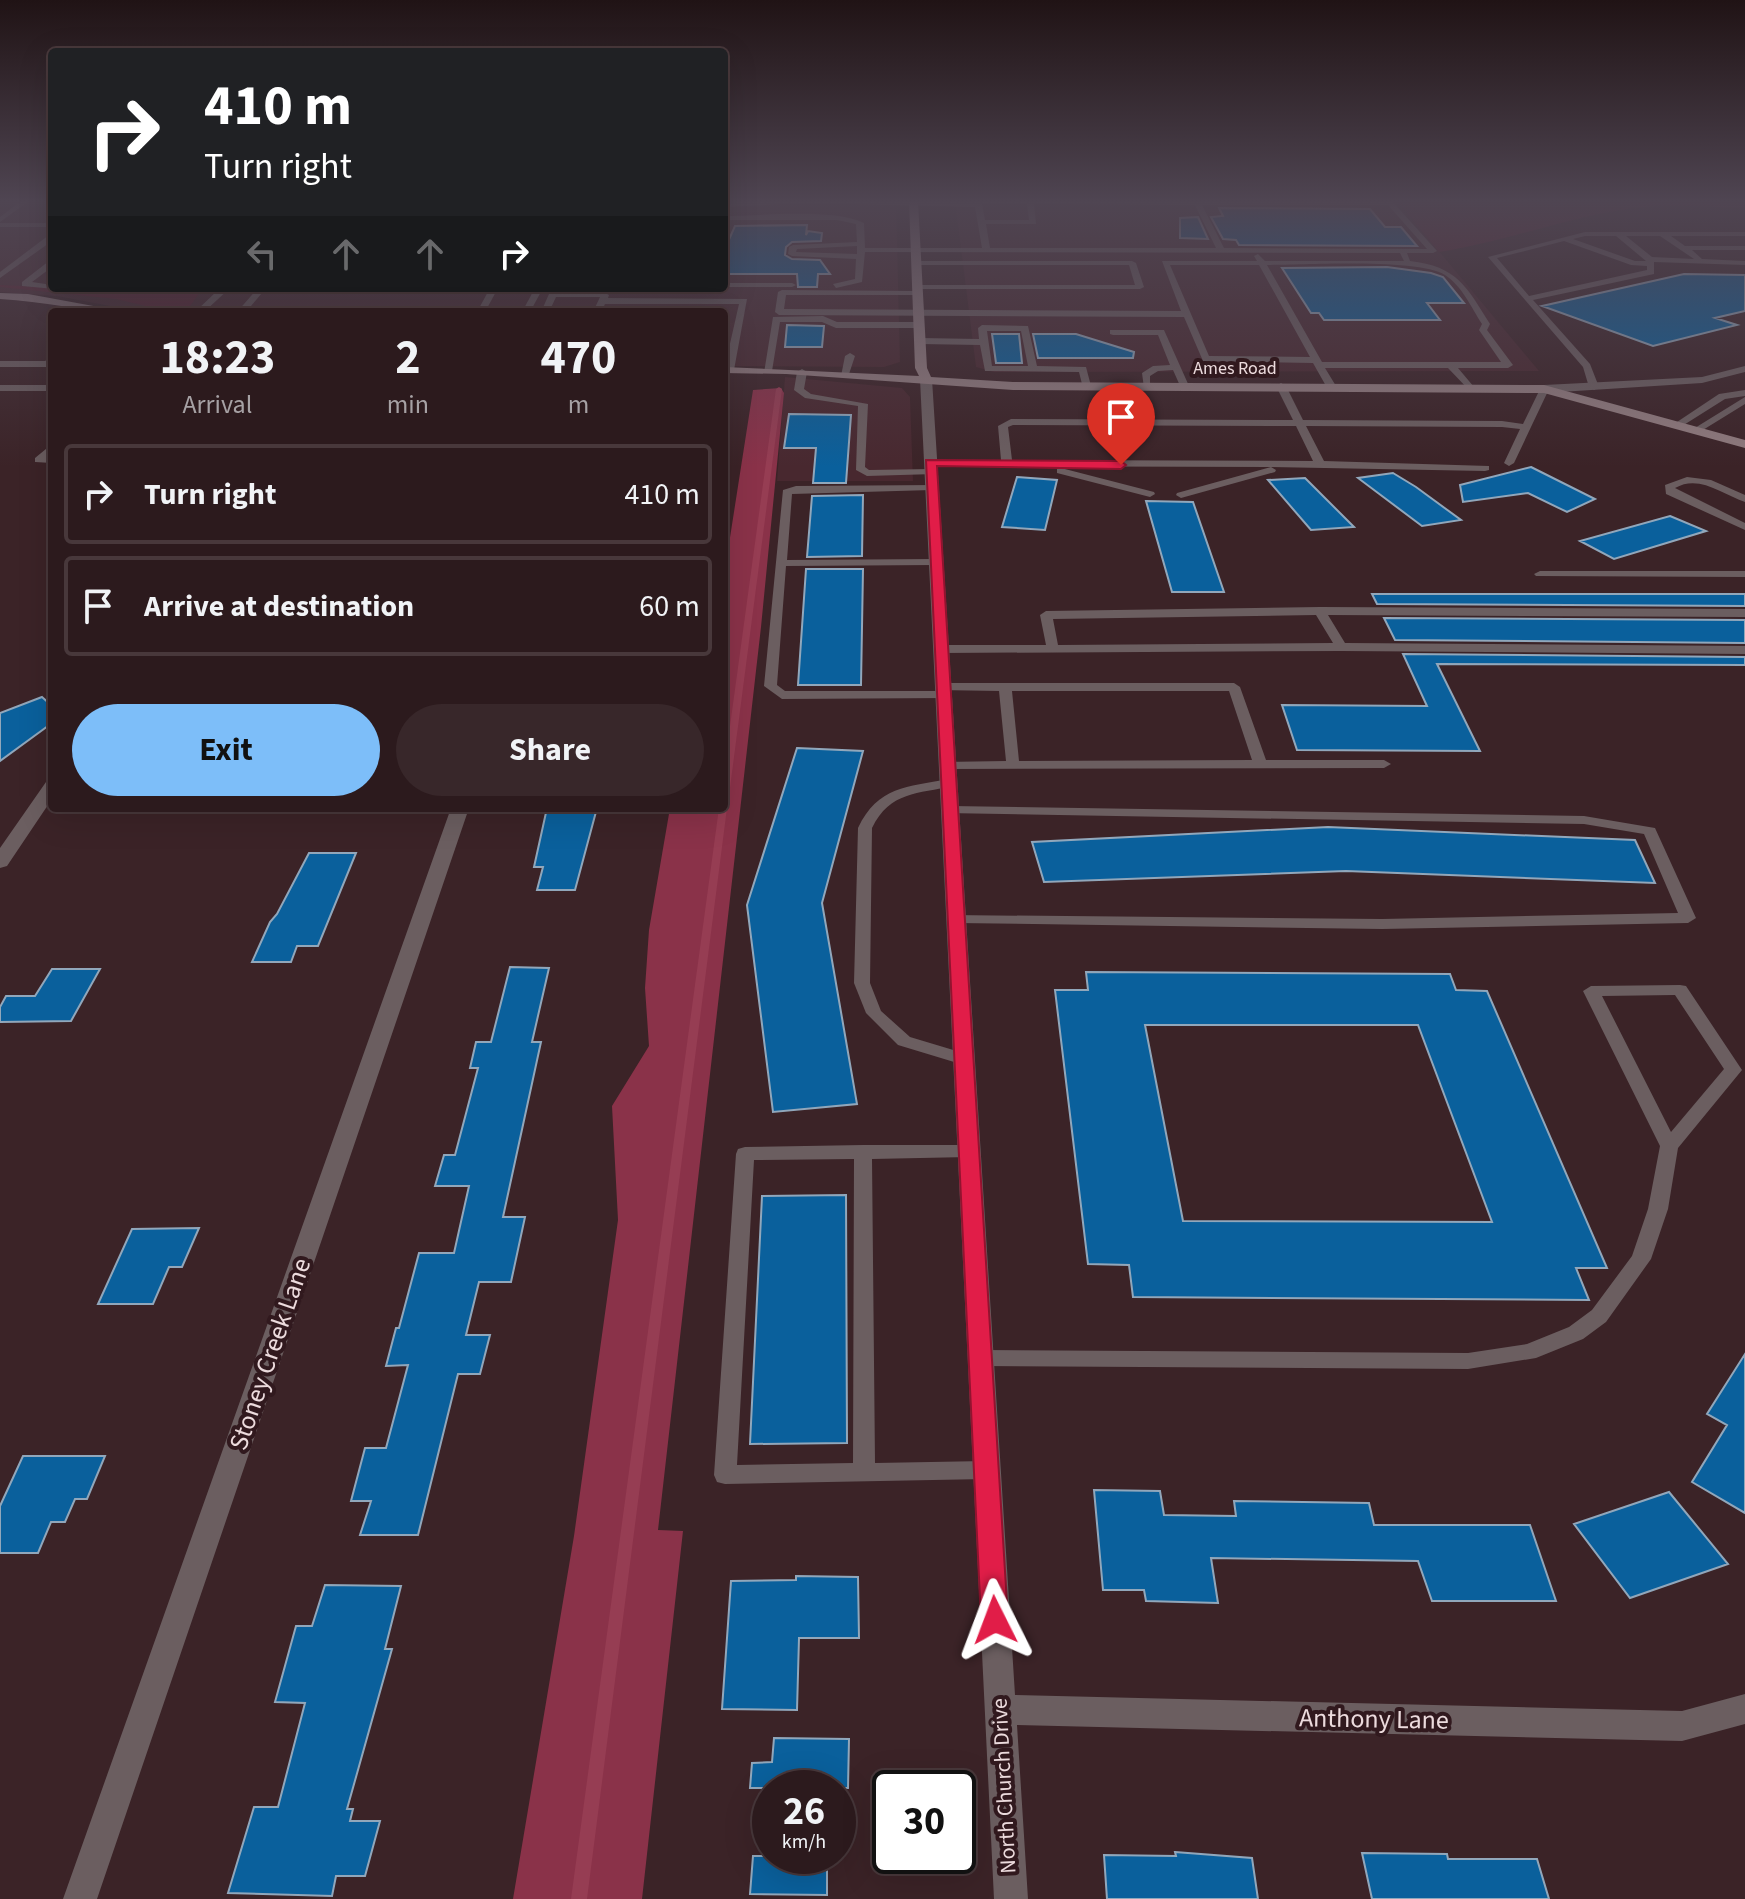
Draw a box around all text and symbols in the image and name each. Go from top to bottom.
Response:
text: 410 m [204,67,352,146]
icon: right [72,80,176,184]
text: Turn right [204,141,352,192]
icon: left [240,232,284,276]
icon: ahead [324,232,368,276]
icon: ahead [408,232,452,276]
icon: right [492,232,536,276]
text: 18:23 [159,324,275,392]
text: 2 [395,324,421,392]
text: 470 [540,324,616,392]
street label: Ames Road [1193,356,1277,381]
pin [1087,383,1155,465]
text: Arrival [182,386,252,423]
text: min [387,386,429,423]
text: m [568,386,589,423]
icon: arrive [1099,395,1143,439]
icon: right [76,472,120,516]
text: Turn right [144,473,276,516]
text: 410 m [624,473,700,516]
icon: arrive [76,584,120,628]
text: Arrive at destination [144,585,414,628]
text: 60 m [639,585,700,628]
button: Exit [72,704,380,796]
button: Share [396,704,704,796]
street label: Stoney Creek Lane [220,1253,320,1455]
position arrow [953,1578,1037,1662]
street label: North Church Drive [983,1697,1025,1875]
street label: Anthony Lane [1299,1699,1449,1739]
speed limit sign: 30 [872,1770,976,1874]
text: 26 [783,1783,825,1840]
text: km/h [782,1828,826,1856]

